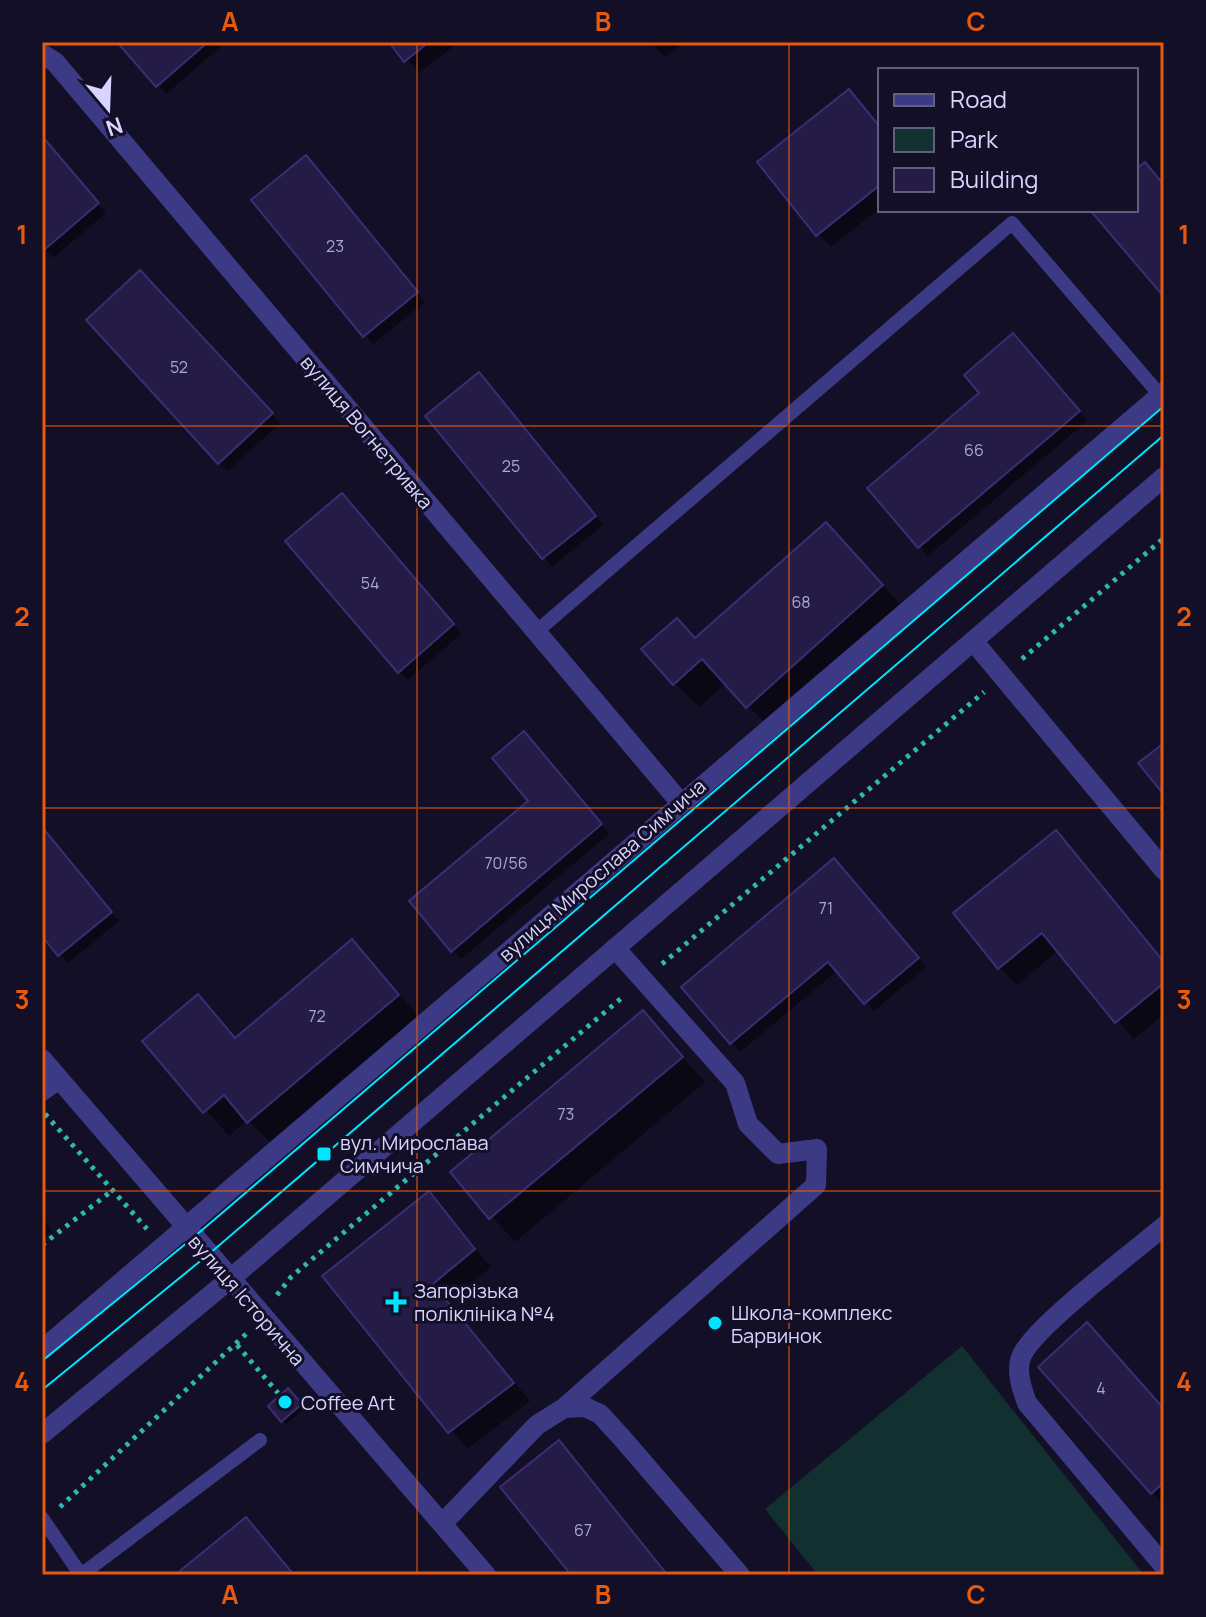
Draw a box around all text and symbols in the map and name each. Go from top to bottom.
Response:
text: A [221,3,239,39]
text: B [595,3,611,39]
text: C [966,3,986,39]
north arrow [68,68,148,148]
legend [878,68,1138,212]
text: Road [950,82,1007,115]
text: N [102,110,127,144]
text: Park [950,122,999,155]
text: Building [950,162,1038,195]
text: 1 [16,216,28,252]
text: 1 [1178,216,1190,252]
house number: 23 [326,235,344,257]
street label: вулиця Вогнетривка [295,349,439,515]
house number: 52 [170,356,188,378]
house number: 66 [964,439,984,461]
house number: 25 [502,455,520,477]
house number: 54 [361,572,379,594]
house number: 68 [791,591,811,613]
text: 2 [14,598,30,634]
text: 2 [1176,598,1192,634]
street label: вулиця Мирослава Симчича [493,773,711,967]
house number: 70/56 [484,852,528,874]
house number: 71 [819,897,833,919]
text: 3 [14,981,30,1017]
text: 3 [1176,981,1192,1017]
house number: 72 [308,1005,326,1027]
house number: 73 [558,1103,574,1125]
place label: вул. Мирослава Симчича [340,1129,489,1179]
marker: вул. Мирослава Симчича [315,1145,333,1163]
street label: вулиця Історична [183,1229,311,1371]
place label: Запорізька поліклініка №4 [414,1277,555,1327]
marker: Запорізька поліклініка №4 [385,1291,407,1313]
place label: Школа-комплекс Барвинок [731,1299,892,1349]
marker: Школа-комплекс Барвинок [706,1314,724,1332]
text: 4 [14,1363,30,1399]
text: 4 [1176,1363,1192,1399]
house number: 4 [1096,1377,1106,1399]
place label: Coffee Art [301,1389,395,1416]
marker: Coffee Art [276,1393,294,1411]
house number: 67 [574,1519,592,1541]
text: A [221,1576,239,1612]
text: B [595,1576,611,1612]
text: C [966,1576,986,1612]

